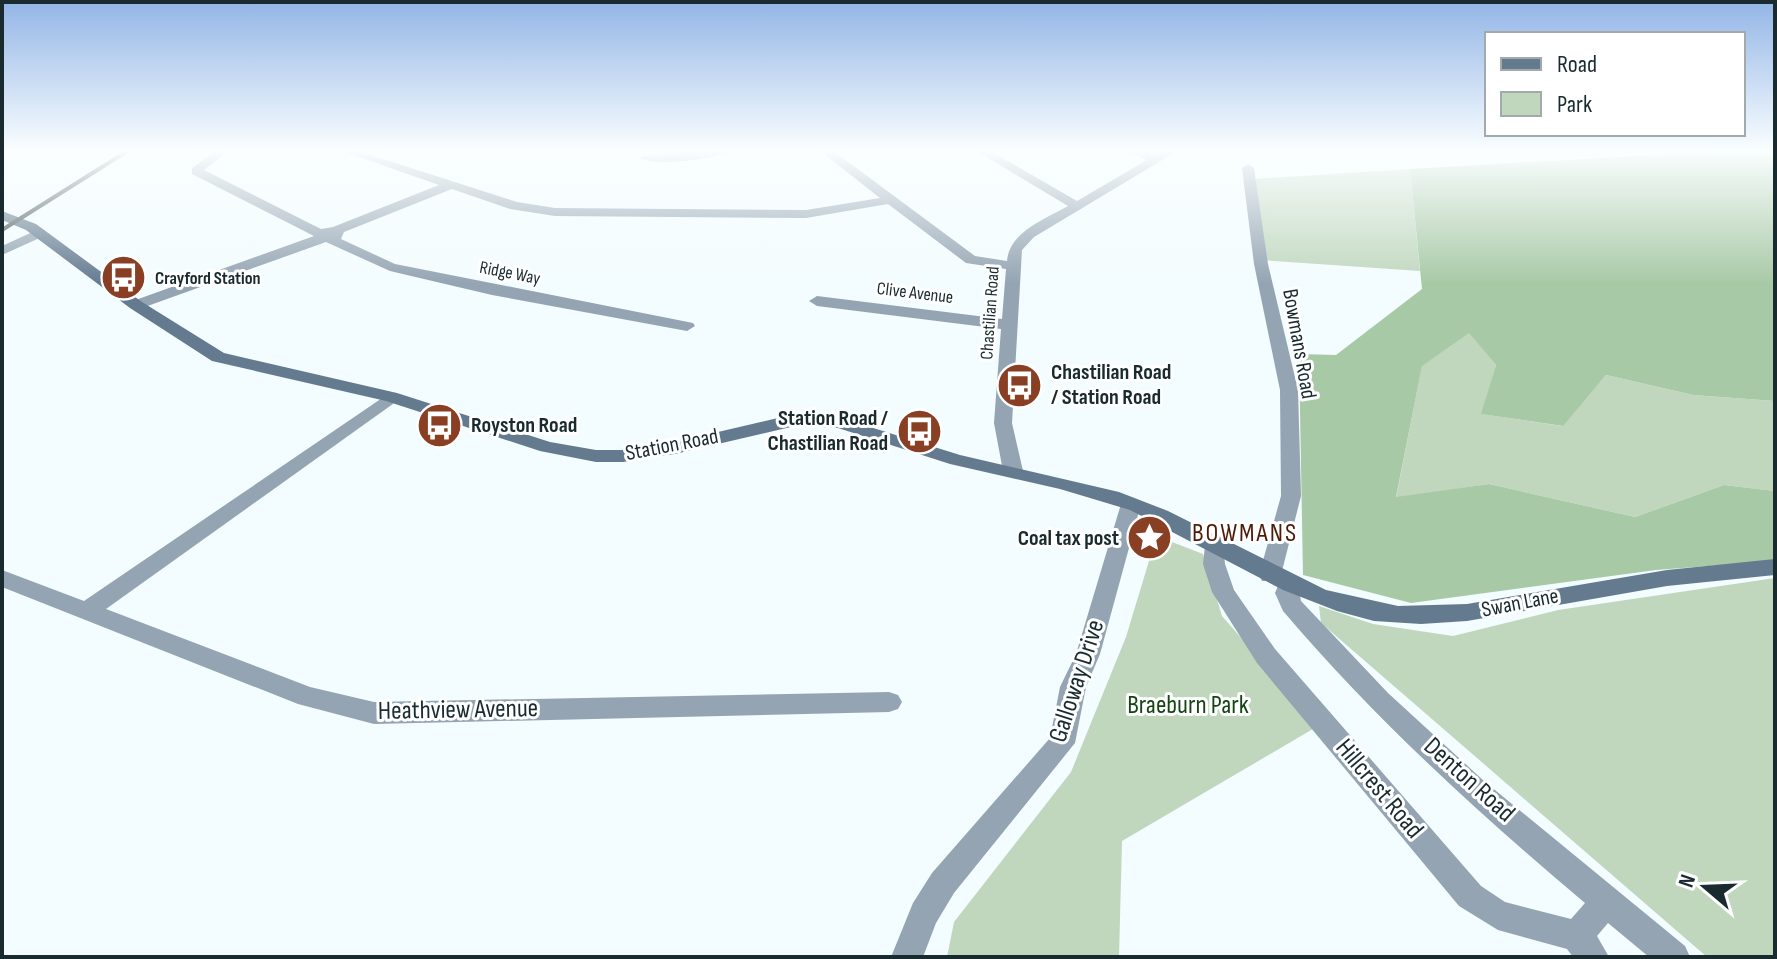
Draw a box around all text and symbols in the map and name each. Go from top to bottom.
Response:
legend [1485,32,1745,136]
text: Road [1557,50,1597,79]
text: Park [1557,90,1592,119]
bus stop icon: Crayford Station [100,254,148,302]
street label: Ridge Way [478,257,542,289]
street label: Chastilian Road [976,266,1004,360]
place label: Crayford Station [155,268,260,289]
street label: Clive Avenue [876,278,954,308]
street label: Bowmans Road [1276,287,1322,401]
place label: Chastilian Road / Station Road [1051,359,1171,411]
bus stop icon: Chastilian Road / Station Road [996,361,1044,409]
bus stop icon: Royston Road [416,401,464,449]
place label: Station Road / Chastilian Road [768,405,889,457]
bus stop icon: Station Road / Chastilian Road [895,407,943,455]
place label: Royston Road [471,412,577,439]
street label: Station Road [623,423,721,467]
place icon: Coal tax post [1126,514,1174,562]
district label: BOWMANS [1192,518,1298,549]
place label: Coal tax post [1018,525,1119,552]
street label: Swan Lane [1479,582,1561,624]
street label: Galloway Drive [1043,616,1111,746]
park label: Braeburn Park [1127,690,1249,721]
street label: Heathview Avenue [378,693,538,727]
street label: Denton Road [1417,731,1521,829]
street label: Hillcrest Road [1329,733,1429,845]
north arrow [1665,847,1745,927]
text: N [1673,871,1702,891]

